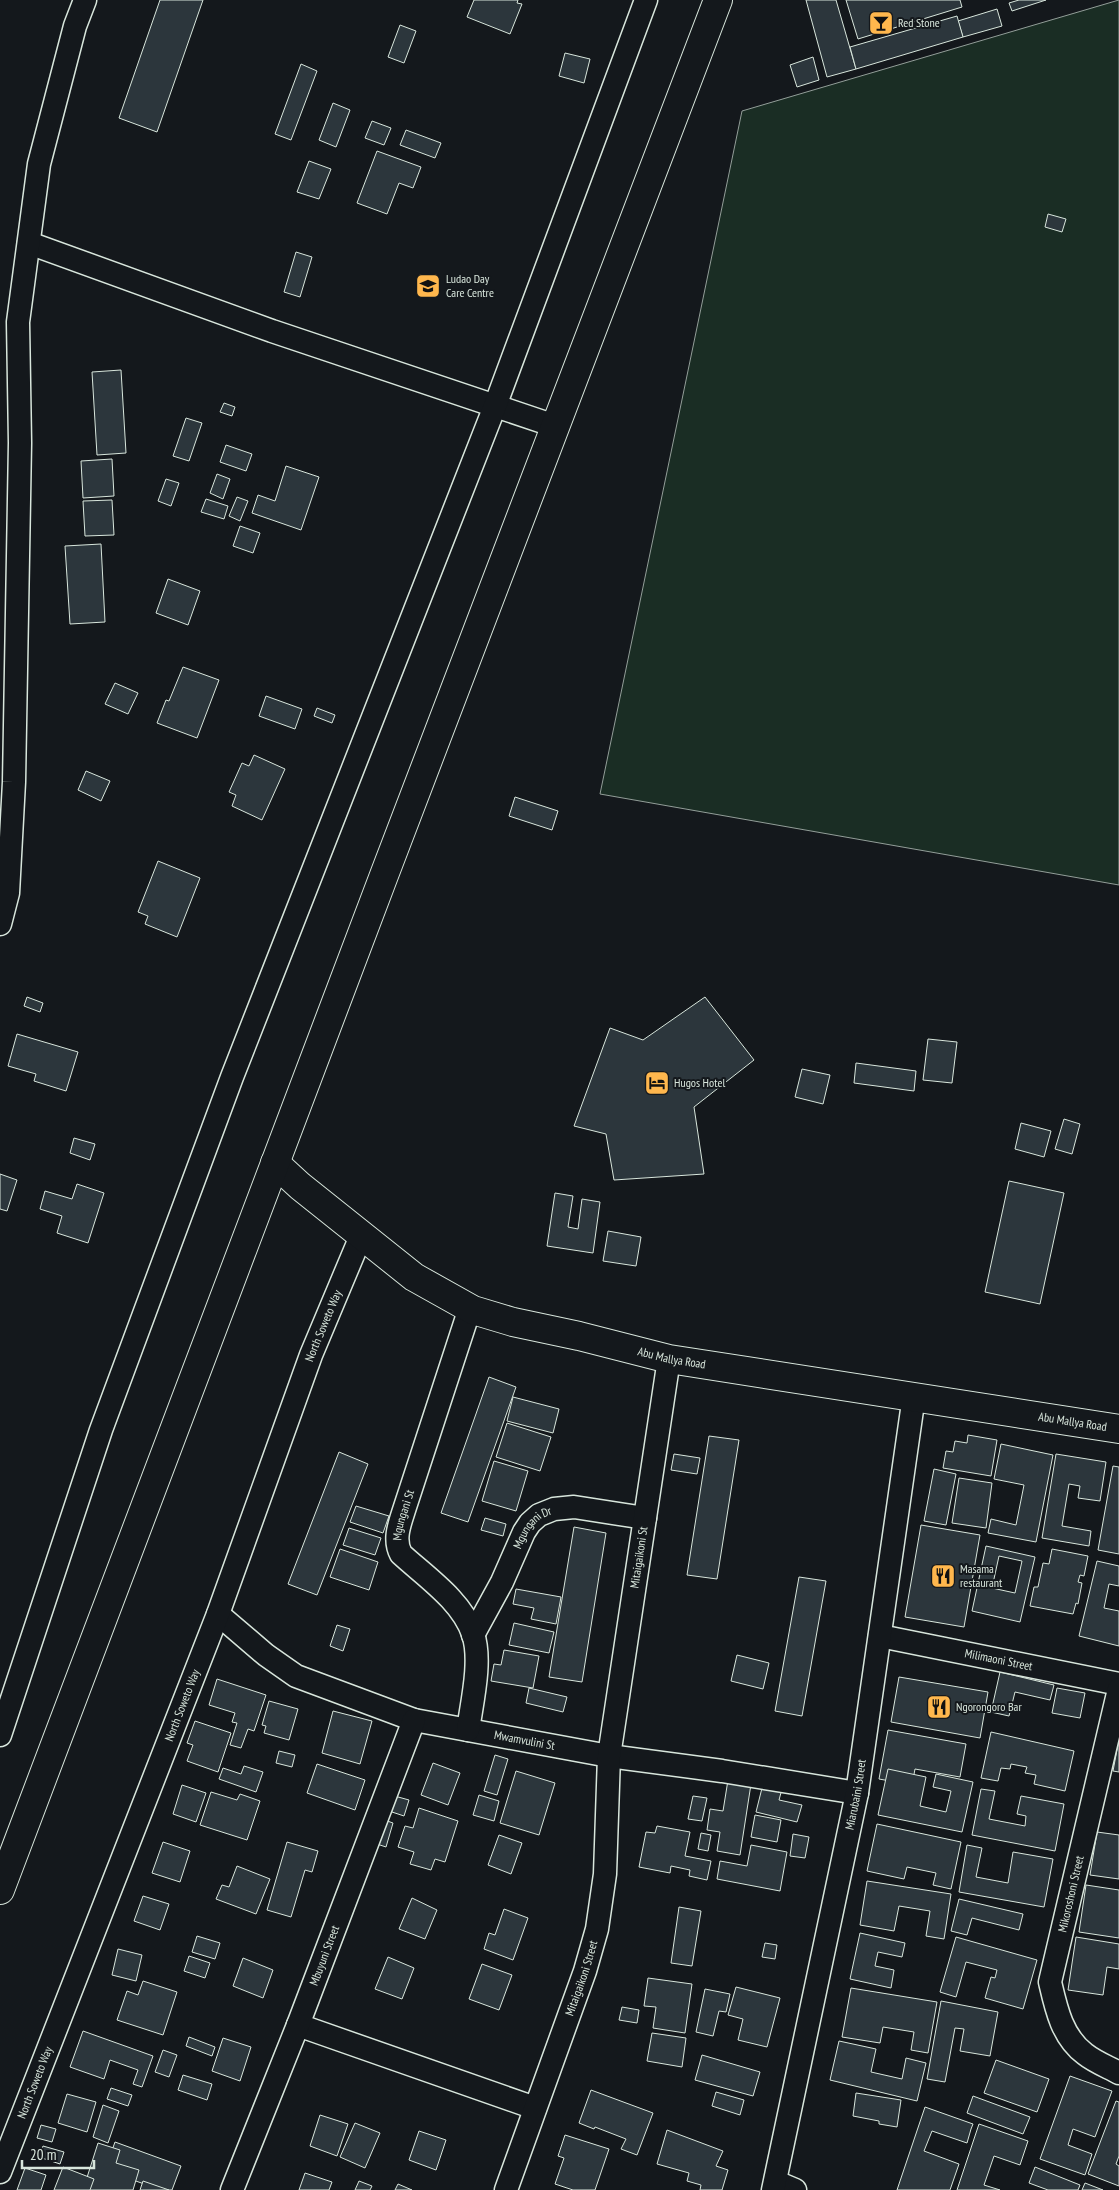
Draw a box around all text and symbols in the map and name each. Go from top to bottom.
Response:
bar icon: Red Stone [868,10,894,36]
place label: Red Stone [898,15,940,30]
place label: Ludao Day Care Centre [446,271,494,300]
school or university icon: Ludao Day Care Centre [415,273,441,299]
hotel icon: Hugos Hotel [644,1070,670,1096]
place label: Hugos Hotel [674,1075,725,1090]
street label: North Soweto Way [301,1287,345,1363]
street label: Abu Mallya Road [636,1343,707,1372]
street label: Abu Mallya Road [1037,1409,1108,1434]
street label: Mgungani St [389,1487,417,1541]
street label: Mgungani Dr [510,1503,554,1551]
street label: Mitaigaikoni St [626,1525,651,1589]
place label: Masama restaurant [960,1561,1003,1590]
restaurant icon: Masama restaurant [930,1563,956,1589]
street label: Milimaoni Street [964,1645,1035,1674]
street label: North Soweto Way [161,1666,203,1743]
restaurant icon: Ngorongoro Bar [926,1694,952,1720]
place label: Ngorongoro Bar [956,1699,1022,1714]
street label: Mwamvulini St [493,1727,557,1753]
street label: Miarubaini Street [841,1758,869,1831]
street label: Mikoroshoni Street [1054,1853,1087,1934]
street label: Mbuyuni Street [306,1923,342,1988]
street label: Mitaigaikoni Street [561,1938,601,2018]
street label: North Soweto Way [14,2044,56,2121]
scale bar [22,2138,95,2170]
text: 20 m [30,2145,56,2164]

